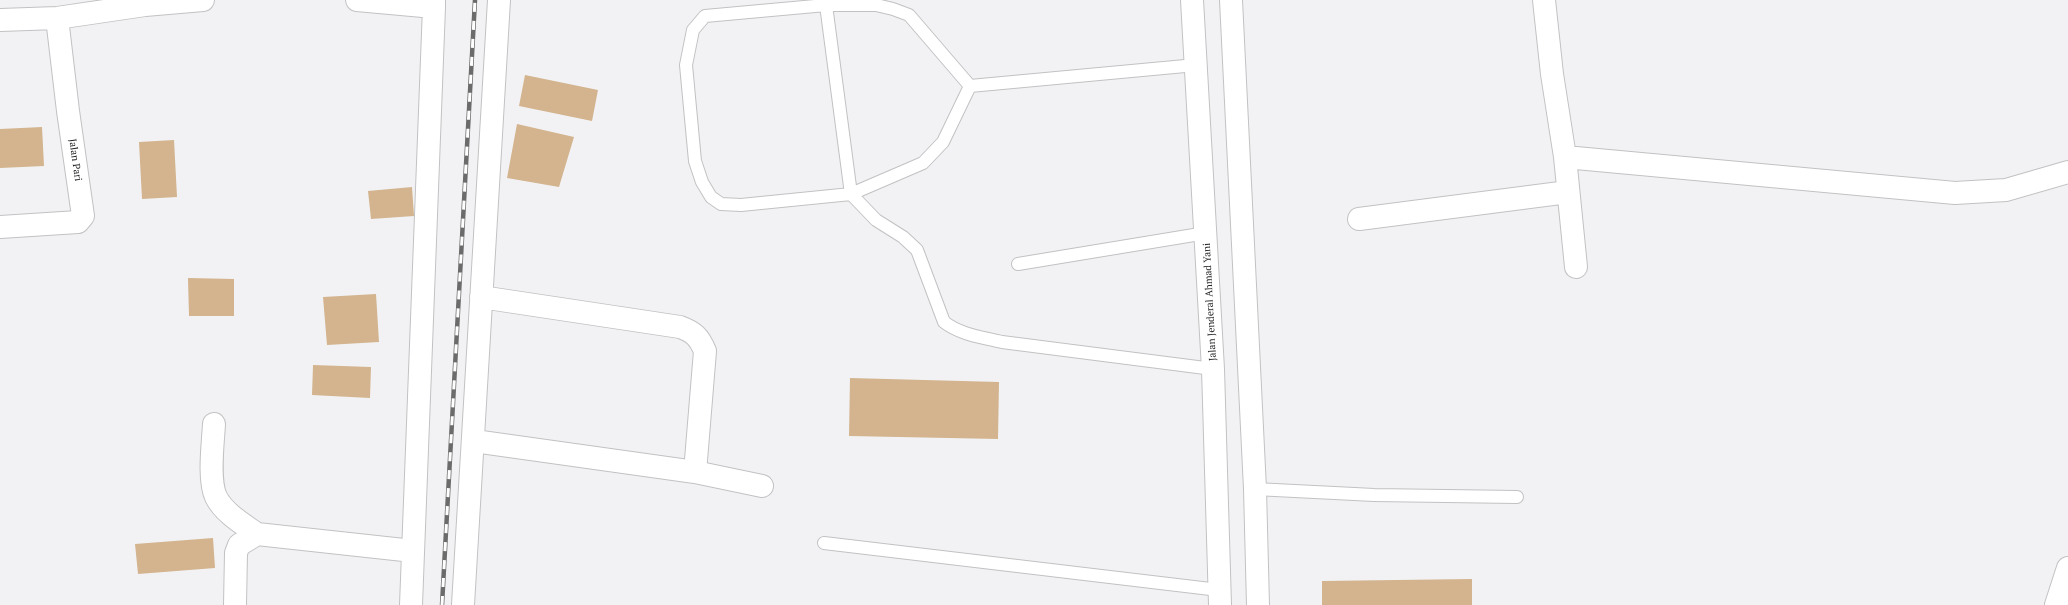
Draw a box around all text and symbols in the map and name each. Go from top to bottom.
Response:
street label: Jalan Pari [66,138,84,182]
street label: Jalan Jenderal Ahmad Yani [1201,243,1219,361]

